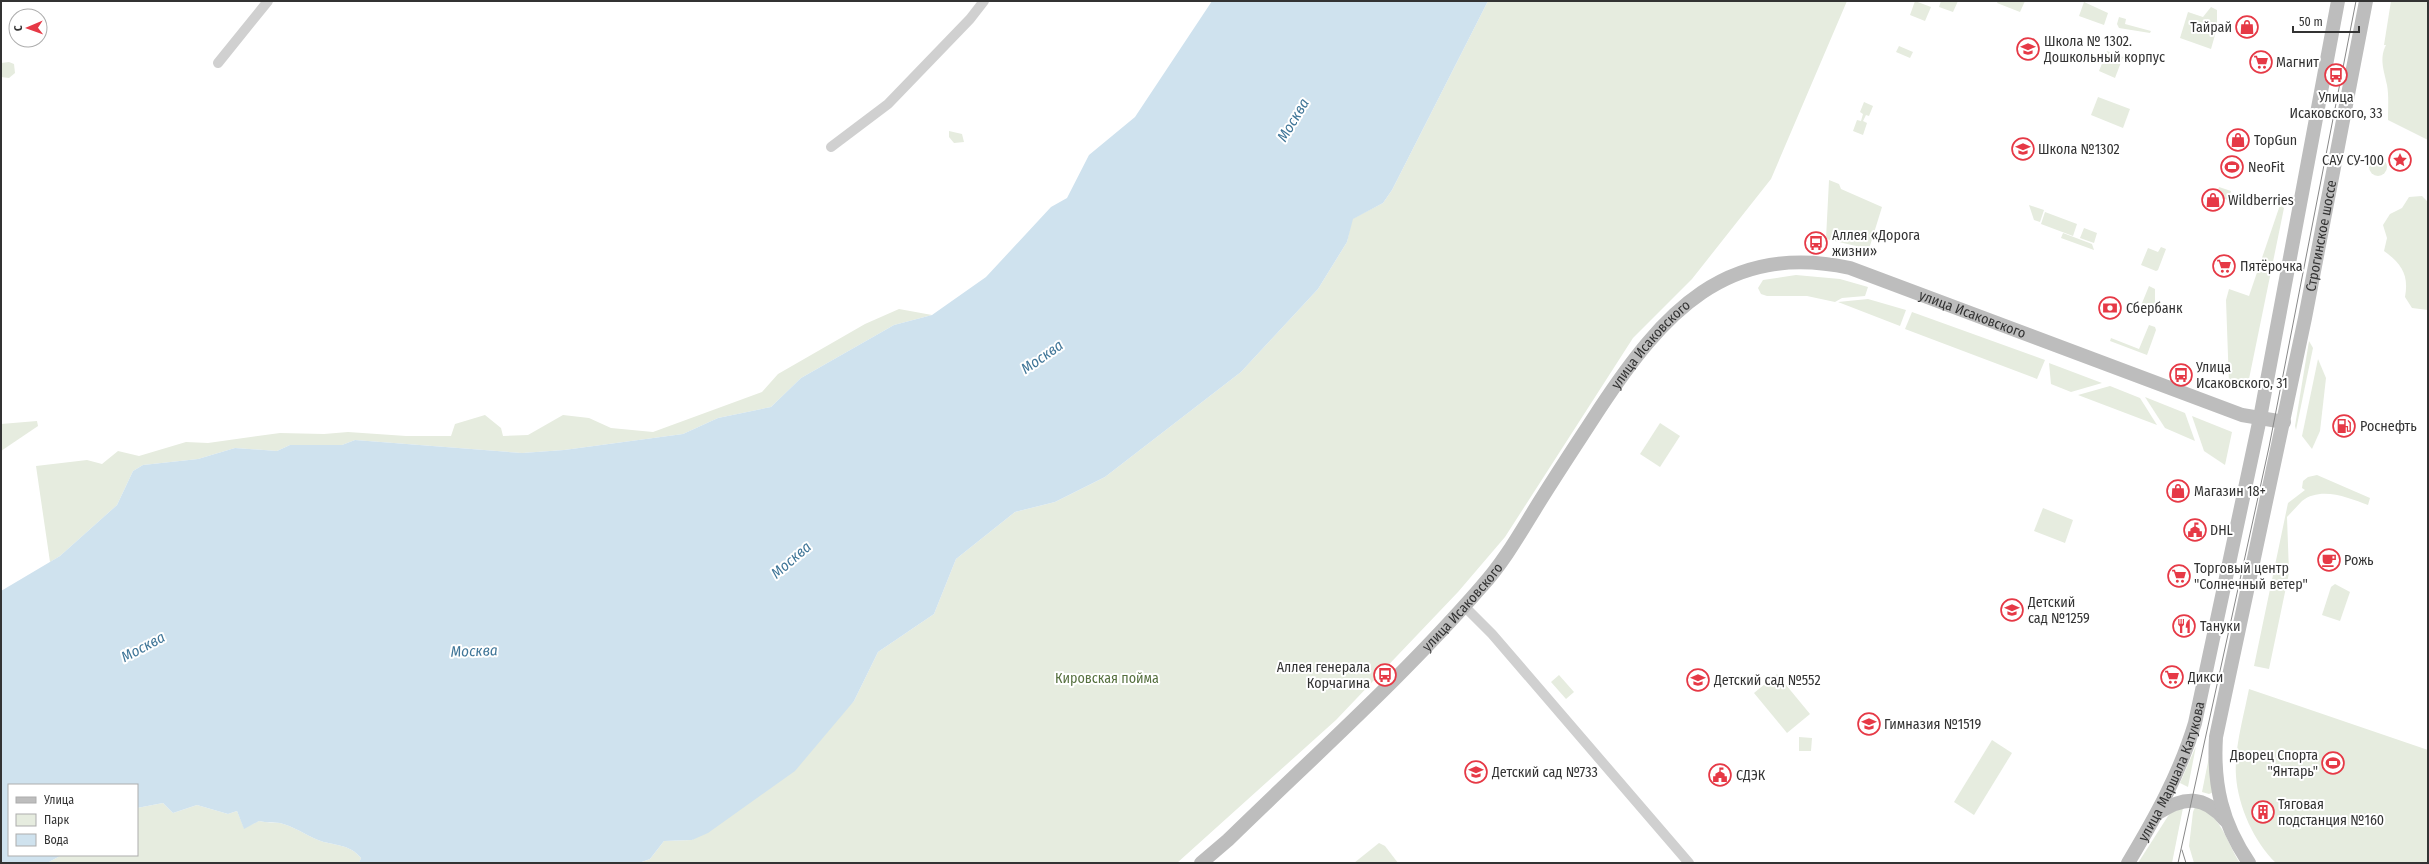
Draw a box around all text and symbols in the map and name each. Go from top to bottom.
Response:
north arrow [8,8,48,48]
scale bar [2293,8,2359,34]
shop icon: Тайрай [2234,14,2260,40]
text: 50 m [2299,15,2323,29]
place label: Тайрай [2190,19,2232,36]
text: С [12,25,25,31]
place label: Школа № 1302. Дошкольный корпус [2043,33,2165,66]
school or university icon: Школа № 1302. Дошкольный корпус [2015,36,2041,62]
supermarket icon: Магнит [2248,49,2274,75]
place label: Магнит [2276,54,2319,71]
bus stop icon: Улица Исаковского, 33 [2323,62,2349,88]
place label: Улица Исаковского, 33 [2290,89,2382,122]
water label: Москва [1273,95,1313,145]
shop icon: TopGun [2225,127,2251,153]
place label: TopGun [2254,132,2297,149]
school or university icon: Школа №1302 [2010,136,2036,162]
place label: Школа №1302 [2038,141,2120,158]
place icon: САУ СУ-100 [2387,147,2413,173]
place label: САУ СУ-100 [2322,152,2384,169]
sports icon: NeoFit [2219,154,2245,180]
place label: NeoFit [2248,159,2285,176]
street label: Строгинское шоссе [2302,179,2340,293]
shop icon: Wildberries [2200,187,2226,213]
place label: Wildberries [2228,192,2294,209]
place label: Аллея «Дорога жизни» [1832,227,1920,260]
bus stop icon: Аллея «Дорога жизни» [1803,230,1829,256]
supermarket icon: Пятёрочка [2211,253,2237,279]
place label: Пятёрочка [2240,258,2303,275]
street label: улица Исаковского [1917,287,2028,342]
bank icon: Сбербанк [2097,295,2123,321]
street label: улица Исаковского [1608,297,1694,392]
place label: Сбербанк [2126,300,2183,317]
water label: Москва [1018,336,1067,378]
place label: Улица Исаковского, 31 [2195,359,2288,392]
bus stop icon: Улица Исаковского, 31 [2168,362,2194,388]
fuel station icon: Роснефть [2331,413,2357,439]
place label: Роснефть [2360,418,2417,435]
shop icon: Магазин 18+ [2165,478,2191,504]
place label: Магазин 18+ [2194,483,2266,500]
public building icon: DHL [2182,517,2208,543]
place label: DHL [2210,522,2233,539]
water label: Москва [767,538,815,582]
cafe icon: Рожь [2316,547,2342,573]
place label: Рожь [2344,552,2374,569]
street label: улица Исаковского [1419,560,1507,655]
place label: Торговый центр "Солнечный ветер" [2194,560,2308,593]
supermarket icon: Торговый центр "Солнечный ветер" [2166,563,2192,589]
place label: Детский сад №1259 [2027,594,2090,627]
school or university icon: Детский сад №1259 [1999,597,2025,623]
restaurant icon: Тануки [2171,613,2197,639]
place label: Тануки [2200,618,2240,635]
water label: Москва [118,628,168,666]
water label: Москва [450,641,498,661]
place label: Аллея генерала Корчагина [1277,659,1370,692]
bus stop icon: Аллея генерала Корчагина [1372,662,1398,688]
supermarket icon: Дикси [2159,664,2185,690]
school or university icon: Детский сад №552 [1685,667,1711,693]
place label: Дикси [2187,669,2223,686]
park label: Кировская пойма [1055,670,1159,687]
place label: Детский сад №552 [1713,672,1821,689]
street label: улица Маршала Катукова [2135,700,2208,844]
school or university icon: Гимназия №1519 [1856,711,1882,737]
place label: Гимназия №1519 [1884,716,1981,733]
place label: Дворец Спорта "Янтарь" [2229,747,2318,780]
sports icon: Дворец Спорта "Янтарь" [2320,750,2346,776]
school or university icon: Детский сад №733 [1463,759,1489,785]
public building icon: СДЭК [1707,762,1733,788]
place label: Детский сад №733 [1491,764,1598,781]
place label: СДЭК [1736,767,1766,784]
legend [8,784,138,856]
text: Улица [43,793,74,807]
place label: Тяговая подстанция №160 [2278,796,2384,829]
building icon: Тяговая подстанция №160 [2250,799,2276,825]
text: Парк [44,813,70,827]
text: Вода [44,833,69,847]

